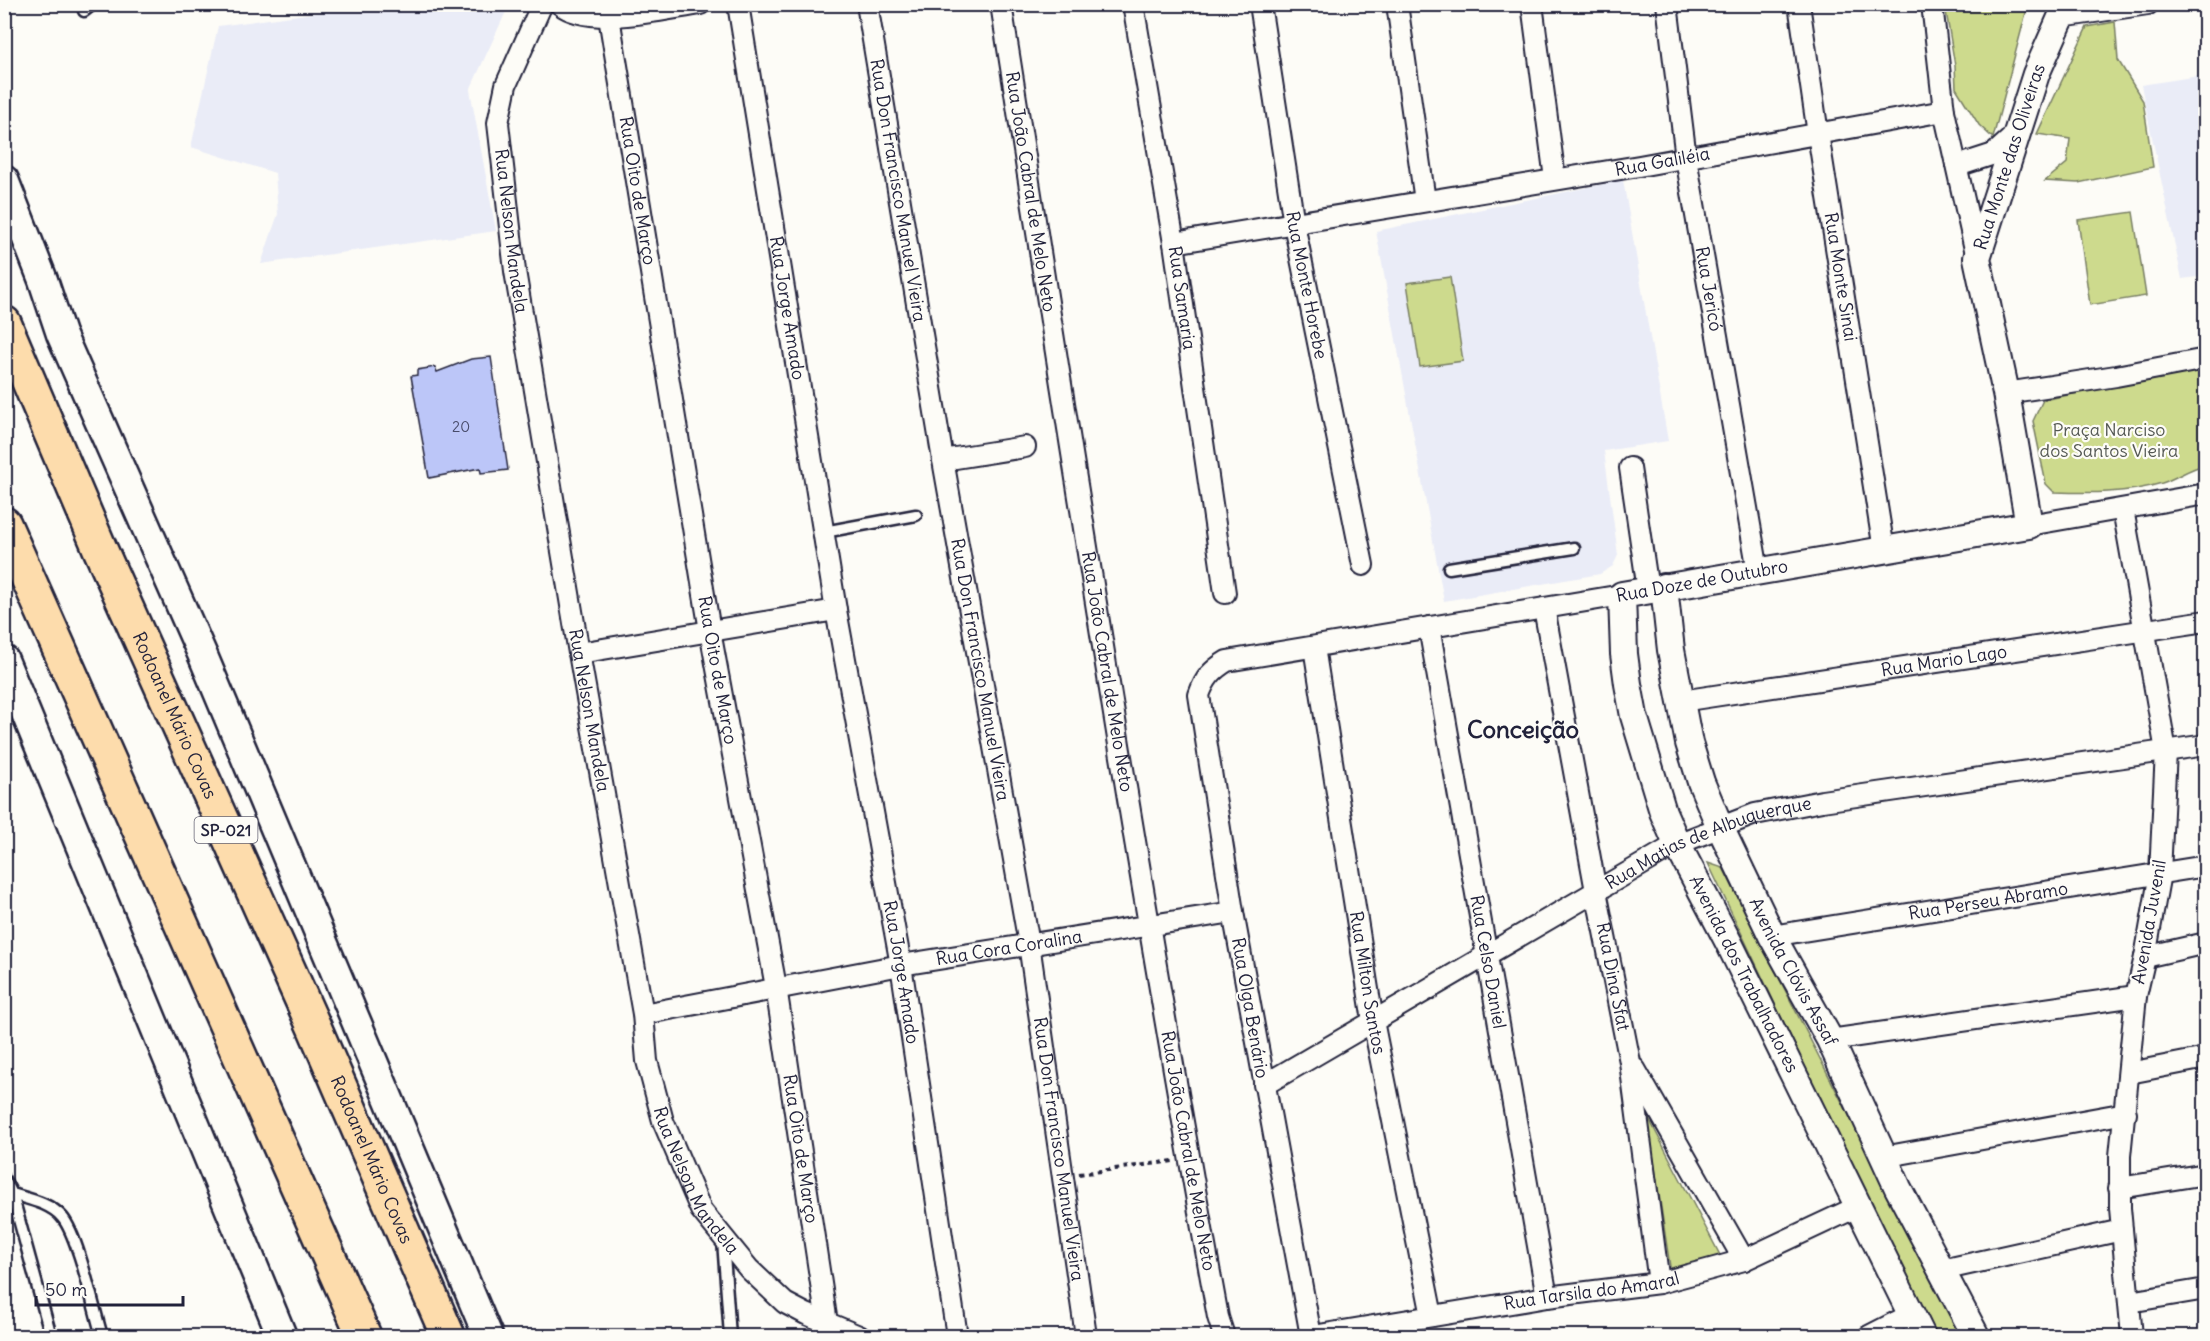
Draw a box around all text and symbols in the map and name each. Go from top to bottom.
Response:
street label: Rua Don Francisco Manuel Vieira [865,57,932,324]
street label: Rua Monte das Oliveiras [1968,60,2050,253]
street label: Rua João Cabral de Melo Neto [1001,70,1061,314]
street label: Rua Oito de Março [615,114,662,267]
street label: Rua Galiléia [1613,141,1711,181]
street label: Rua Nelson Mandela [490,147,534,314]
street label: Rua Monte Horebe [1281,210,1333,361]
street label: Rua Monte Sinai [1820,211,1863,343]
street label: Rua Jorge Amado [765,235,811,381]
street label: Rua Samaria [1164,245,1201,351]
street label: Rua Jericó [1691,245,1728,333]
house number: 20 [452,417,470,436]
park label: Praça Narciso dos Santos Vieira [2040,418,2178,462]
street label: Rua Don Francisco Manuel Vieira [946,536,1015,802]
street label: Rua João Cabral de Melo Neto [1077,550,1139,793]
street label: Rua Doze de Outubro [1614,554,1790,607]
street label: Rua Oito de Março [693,594,743,746]
street label: Rua Nelson Mandela [564,627,615,794]
street label: Rodoanel Mário Covas [128,628,222,802]
street label: Rua Mario Lago [1879,639,2008,681]
district label: Conceição [1467,714,1579,744]
street label: Rua Matias de Albuquerque [1601,791,1813,894]
road number: SP-021 [194,817,258,843]
street label: Avenida Juvenil [2126,858,2171,986]
street label: Avenida dos Trabalhadores [1685,871,1804,1076]
street label: Rua Perseu Abramo [1907,876,2070,925]
street label: Rua Celso Daniel [1465,893,1512,1030]
street label: Avenida Clóvis Assaf [1744,894,1843,1050]
street label: Rua Jorge Amado [878,899,925,1046]
street label: Rua Milton Santos [1345,909,1391,1056]
street label: Rua Dina Sfat [1592,920,1636,1033]
street label: Rua Cora Coralina [934,924,1084,970]
street label: Rua Olga Benário [1227,936,1274,1080]
street label: Rua Don Francisco Manuel Vieira [1029,1016,1090,1282]
street label: Rua João Cabral de Melo Neto [1156,1029,1221,1273]
street label: Rodoanel Mário Covas [326,1072,419,1247]
street label: Rua Oito de Março [778,1073,824,1225]
street label: Rua Nelson Mandela [649,1104,744,1259]
street label: Rua Tarsila do Amaral [1502,1266,1682,1315]
scale bar [36,1269,183,1307]
text: 50 m [45,1278,87,1301]

